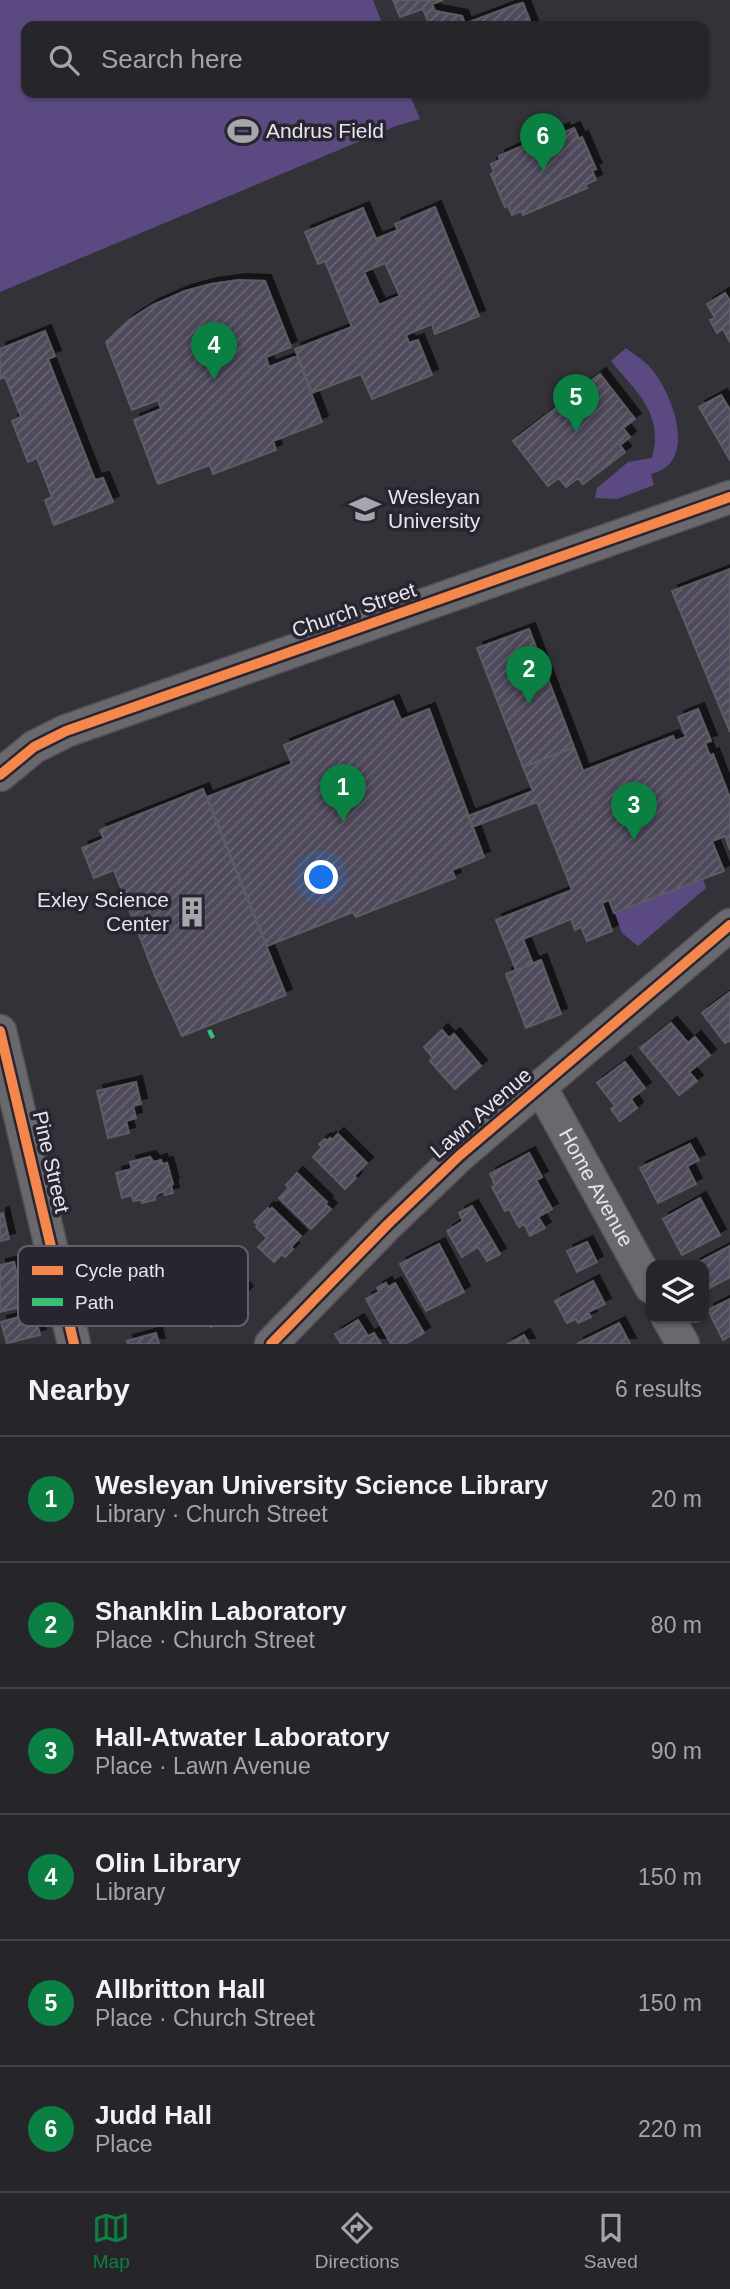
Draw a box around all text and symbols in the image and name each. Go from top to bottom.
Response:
search box [21,21,709,98]
icon: search [45,41,83,79]
text: Search here [101,44,243,74]
pin: 6 [520,113,566,171]
sports icon: Andrus Field [226,114,260,148]
place label: Andrus Field [266,119,384,142]
pin: 4 [191,322,237,380]
pin: 5 [553,374,599,432]
place label: Wesleyan University [388,485,481,532]
school or university icon: Wesleyan University [348,492,382,526]
street label: Church Street [289,578,419,641]
pin: 2 [506,646,552,704]
pin: 1 [320,764,366,822]
pin: 3 [611,782,657,840]
your location [304,860,338,894]
place label: Exley Science Center [37,888,169,935]
building icon: Exley Science Center [175,895,209,929]
street label: Lawn Avenue [426,1063,536,1163]
street label: Pine Street [29,1109,74,1215]
street label: Home Avenue [555,1124,638,1250]
legend [18,1246,248,1326]
text: Cycle path [75,1260,165,1281]
map controls [646,1260,709,1323]
button: layers [646,1260,709,1323]
text: Path [75,1292,114,1313]
text: Nearby [28,1373,130,1406]
text: 6 results [615,1376,702,1402]
text: Wesleyan University Science Library [95,1470,548,1500]
text: 1 [45,1486,57,1512]
text: 20 m [651,1486,702,1512]
text: Library · Church Street [95,1501,328,1527]
text: Shanklin Laboratory [95,1596,346,1626]
text: 2 [45,1612,57,1638]
text: 80 m [651,1612,702,1638]
text: Place · Church Street [95,1627,315,1653]
text: Hall-Atwater Laboratory [95,1722,390,1752]
text: 3 [45,1738,57,1764]
text: 90 m [651,1738,702,1764]
text: Place · Lawn Avenue [95,1753,311,1779]
text: Olin Library [95,1848,241,1878]
text: 4 [45,1864,57,1890]
text: 150 m [638,1864,702,1890]
text: Library [95,1879,165,1905]
text: Allbritton Hall [95,1974,265,2004]
text: 5 [45,1990,57,2016]
text: 150 m [638,1990,702,2016]
text: Place · Church Street [95,2005,315,2031]
text: Judd Hall [95,2100,212,2130]
text: 6 [45,2116,57,2142]
text: 220 m [638,2116,702,2142]
text: Place [95,2131,153,2157]
tab: Map [92,2209,130,2273]
tab: Directions [315,2209,399,2273]
tab: Saved [584,2209,638,2273]

